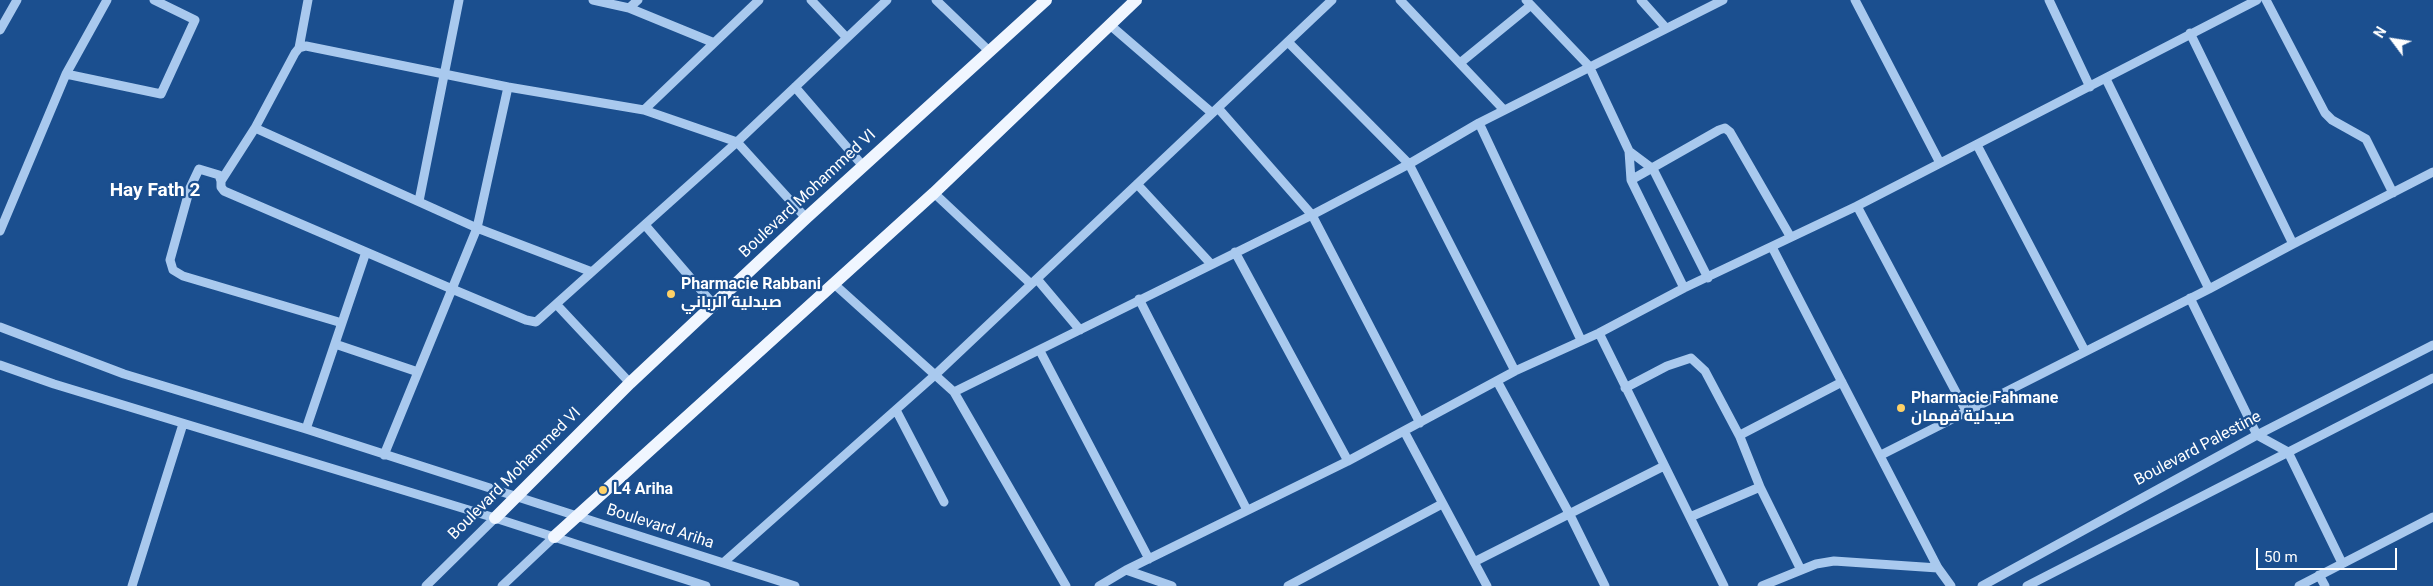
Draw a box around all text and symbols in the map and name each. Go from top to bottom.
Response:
north arrow [2368,15,2418,65]
text: N [2371,24,2390,41]
street label: Boulevard Mohammed VI [736,126,880,262]
district label: Hay Fath 2 [110,180,200,202]
place label: Pharmacie Rabbani صيدلية الرباني [681,275,821,313]
marker: Pharmacie Rabbani صيدلية الرباني [665,288,677,300]
place label: Pharmacie Fahmane صيدلية فهمان [1911,389,2058,427]
marker: Pharmacie Fahmane صيدلية فهمان [1895,402,1907,414]
street label: Boulevard Mohammed VI [445,404,585,544]
street label: Boulevard Palestine [2131,408,2265,490]
place label: L4 Ariha [613,480,673,500]
marker: L4 Ariha [597,484,609,496]
street label: Boulevard Ariha [604,501,716,553]
scale bar [2258,538,2399,570]
text: 50 m [2264,548,2298,566]

